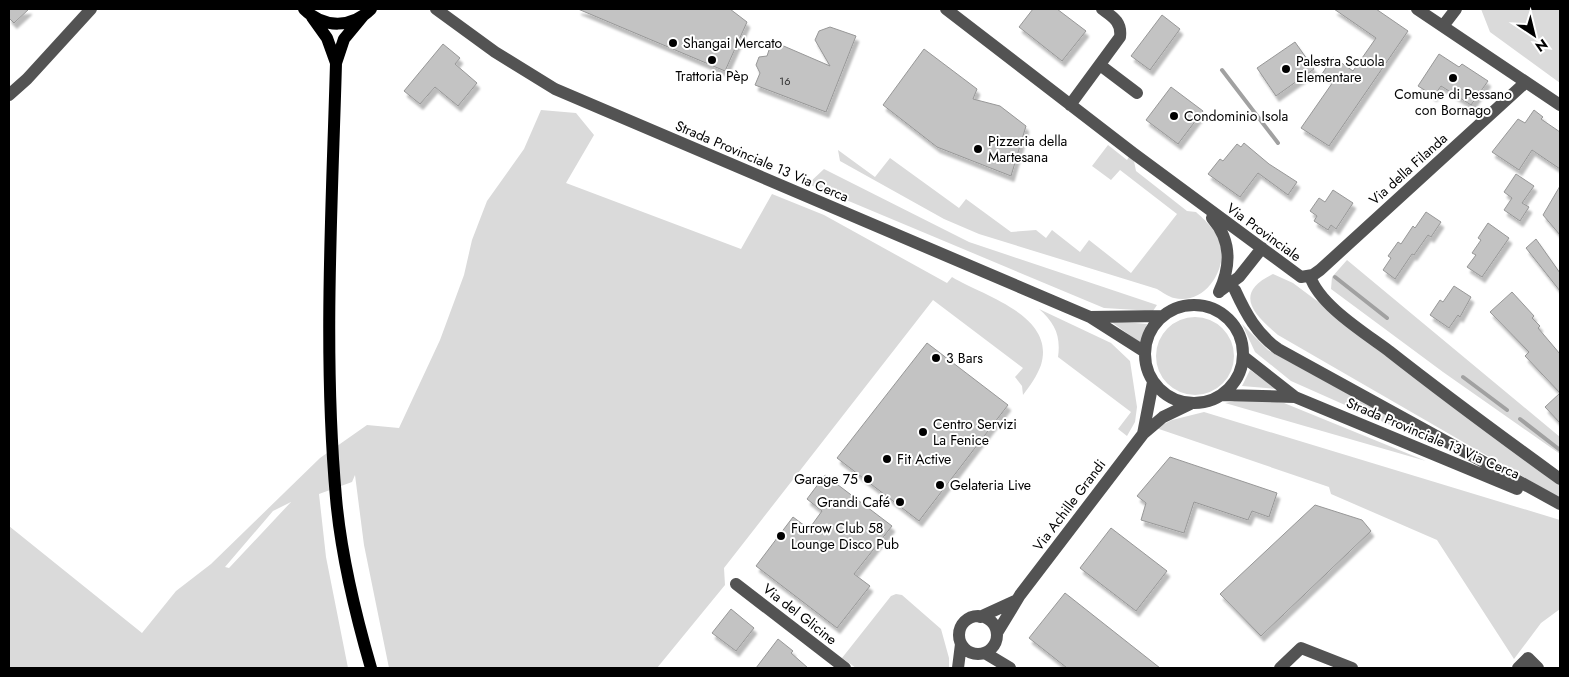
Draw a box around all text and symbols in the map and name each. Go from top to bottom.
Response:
north arrow [1509,10,1559,60]
place label: Shangai Mercato [683,33,783,53]
text: N [1531,34,1552,57]
marker: Shangai Mercato [667,37,679,49]
place label: Palestra Scuola Elementare [1296,51,1384,87]
marker: Trattoria Pèp [706,54,718,66]
marker: Palestra Scuola Elementare [1280,63,1292,75]
place label: Trattoria Pèp [675,66,749,86]
marker: Comune di Pessano con Bornago [1447,72,1459,84]
house number: 16 [779,73,791,89]
place label: Comune di Pessano con Bornago [1394,84,1512,120]
place label: Condominio Isola [1184,106,1288,126]
marker: Condominio Isola [1168,110,1180,122]
street label: Strada Provinciale 13 Via Cerca [672,115,852,207]
street label: Via della Filanda [1365,128,1451,210]
place label: Pizzeria della Martesana [988,131,1067,167]
marker: Pizzeria della Martesana [972,143,984,155]
street label: Via Provinciale [1223,198,1305,266]
place label: 3 Bars [946,348,983,368]
marker: 3 Bars [930,352,942,364]
street label: Strada Provinciale 13 Via Cerca [1343,392,1523,484]
place label: Centro Servizi La Fenice [933,414,1017,450]
marker: Centro Servizi La Fenice [917,426,929,438]
place label: Fit Active [897,449,951,469]
marker: Fit Active [881,453,893,465]
street label: Via Achille Grandi [1028,455,1110,555]
place label: Garage 75 [794,469,858,489]
marker: Garage 75 [862,473,874,485]
place label: Gelateria Live [950,475,1031,495]
marker: Gelateria Live [934,479,946,491]
place label: Grandi Café [817,492,890,512]
marker: Grandi Café [894,496,906,508]
place label: Furrow Club 58 Lounge Disco Pub [791,518,899,554]
marker: Furrow Club 58 Lounge Disco Pub [775,530,787,542]
street label: Via del Glicine [759,579,841,649]

